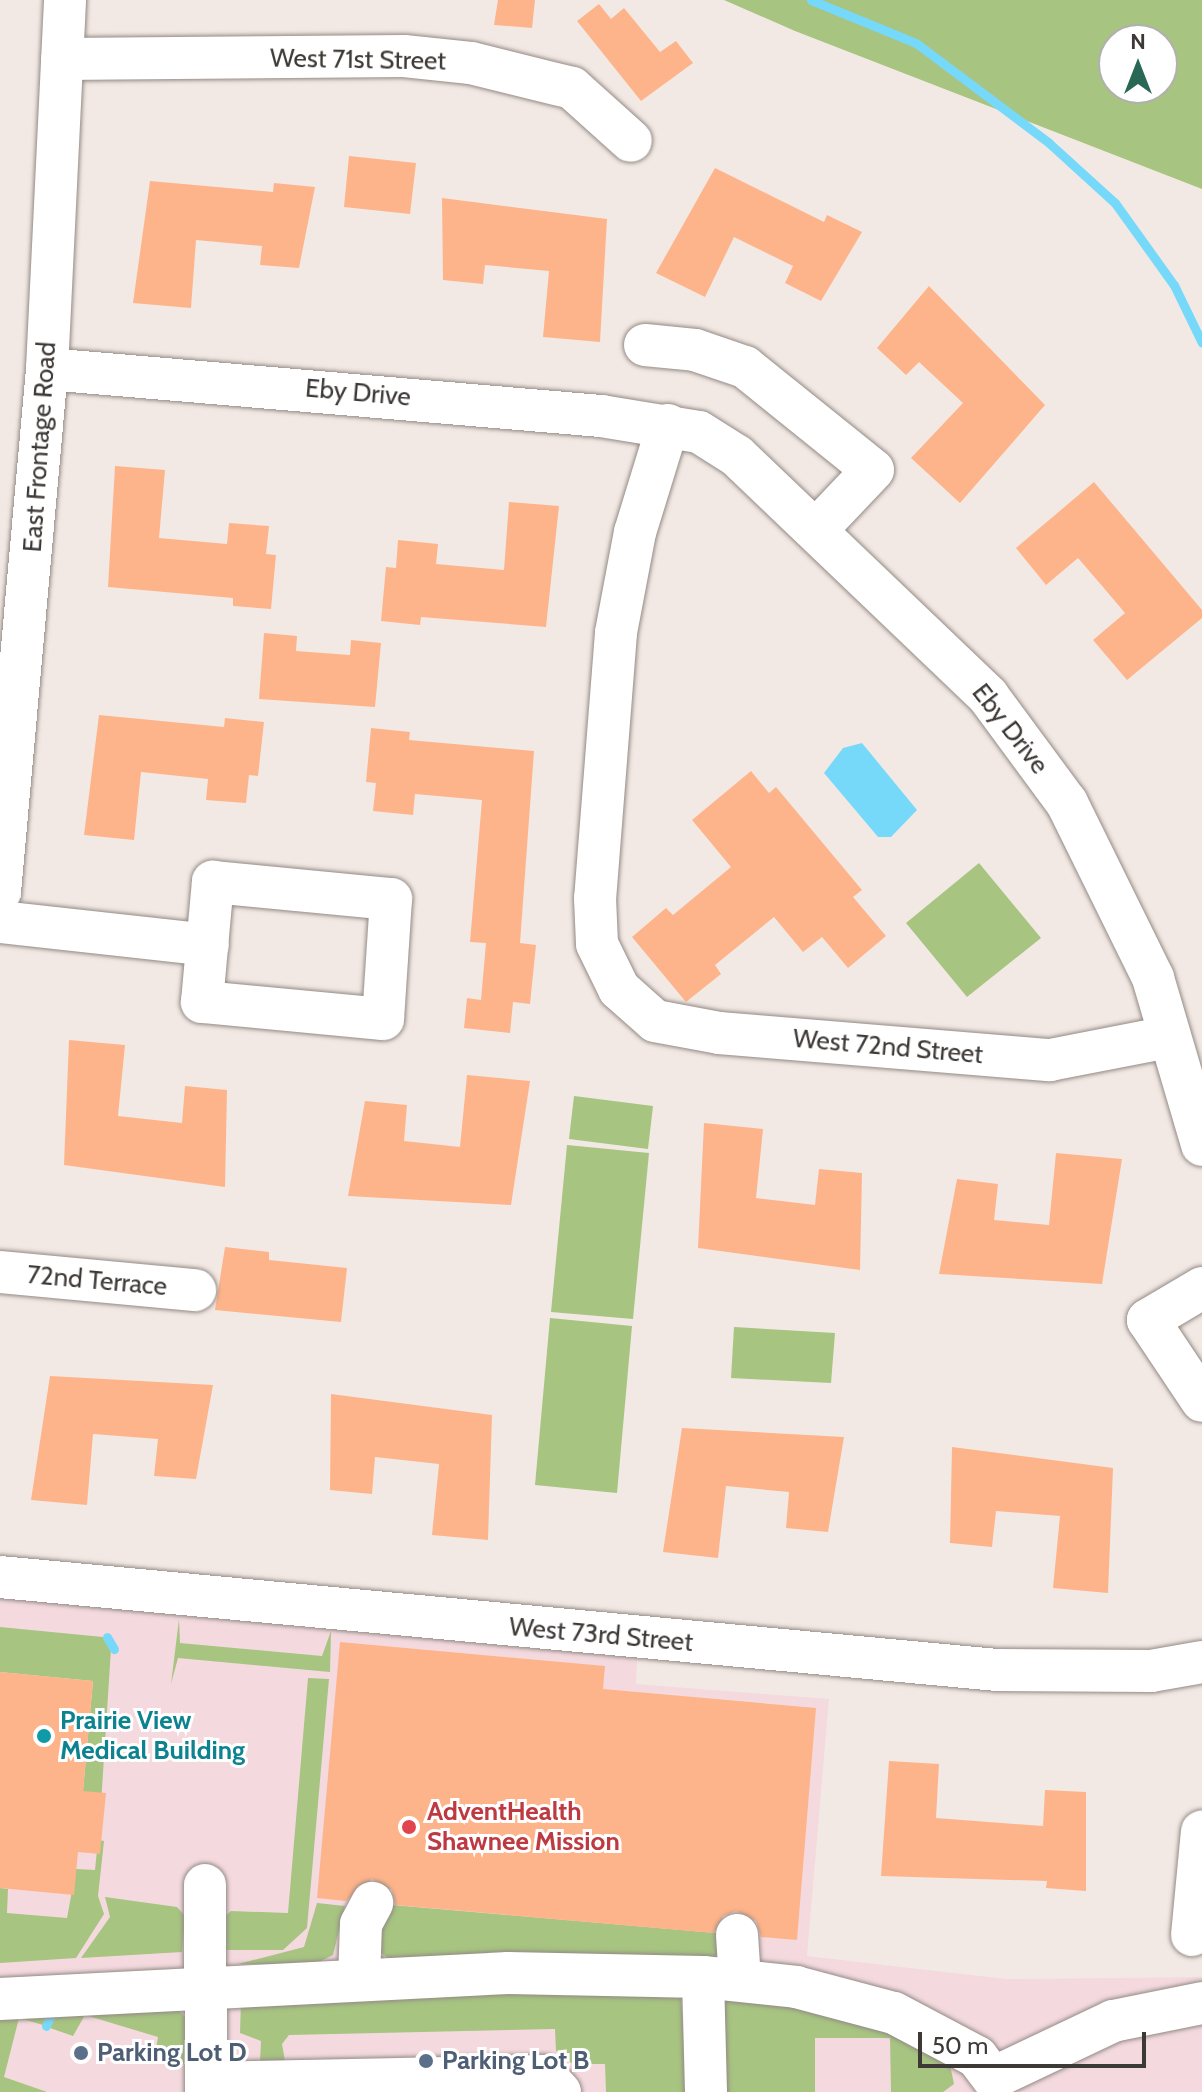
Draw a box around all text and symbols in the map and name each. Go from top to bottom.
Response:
north arrow [1098,24,1178,104]
text: N [1130,28,1146,55]
street label: West 71st Street [270,43,446,77]
street label: East Frontage Road [17,341,63,553]
street label: Eby Drive [304,373,412,413]
street label: Eby Drive [965,678,1055,780]
street label: West 72nd Street [792,1023,984,1071]
street label: 72nd Terrace [26,1259,168,1303]
street label: West 73rd Street [508,1611,694,1659]
place label: Prairie View Medical Building [60,1705,245,1766]
marker: Prairie View Medical Building [35,1727,53,1745]
place label: AdventHealth Shawnee Mission [427,1796,620,1858]
marker: AdventHealth Shawnee Mission [398,1816,420,1838]
scale bar [922,2016,1150,2066]
text: 50 m [932,2031,988,2060]
place label: Parking Lot D [97,2037,247,2069]
marker: Parking Lot D [72,2044,90,2062]
place label: Parking Lot B [442,2045,589,2077]
marker: Parking Lot B [417,2052,435,2070]

